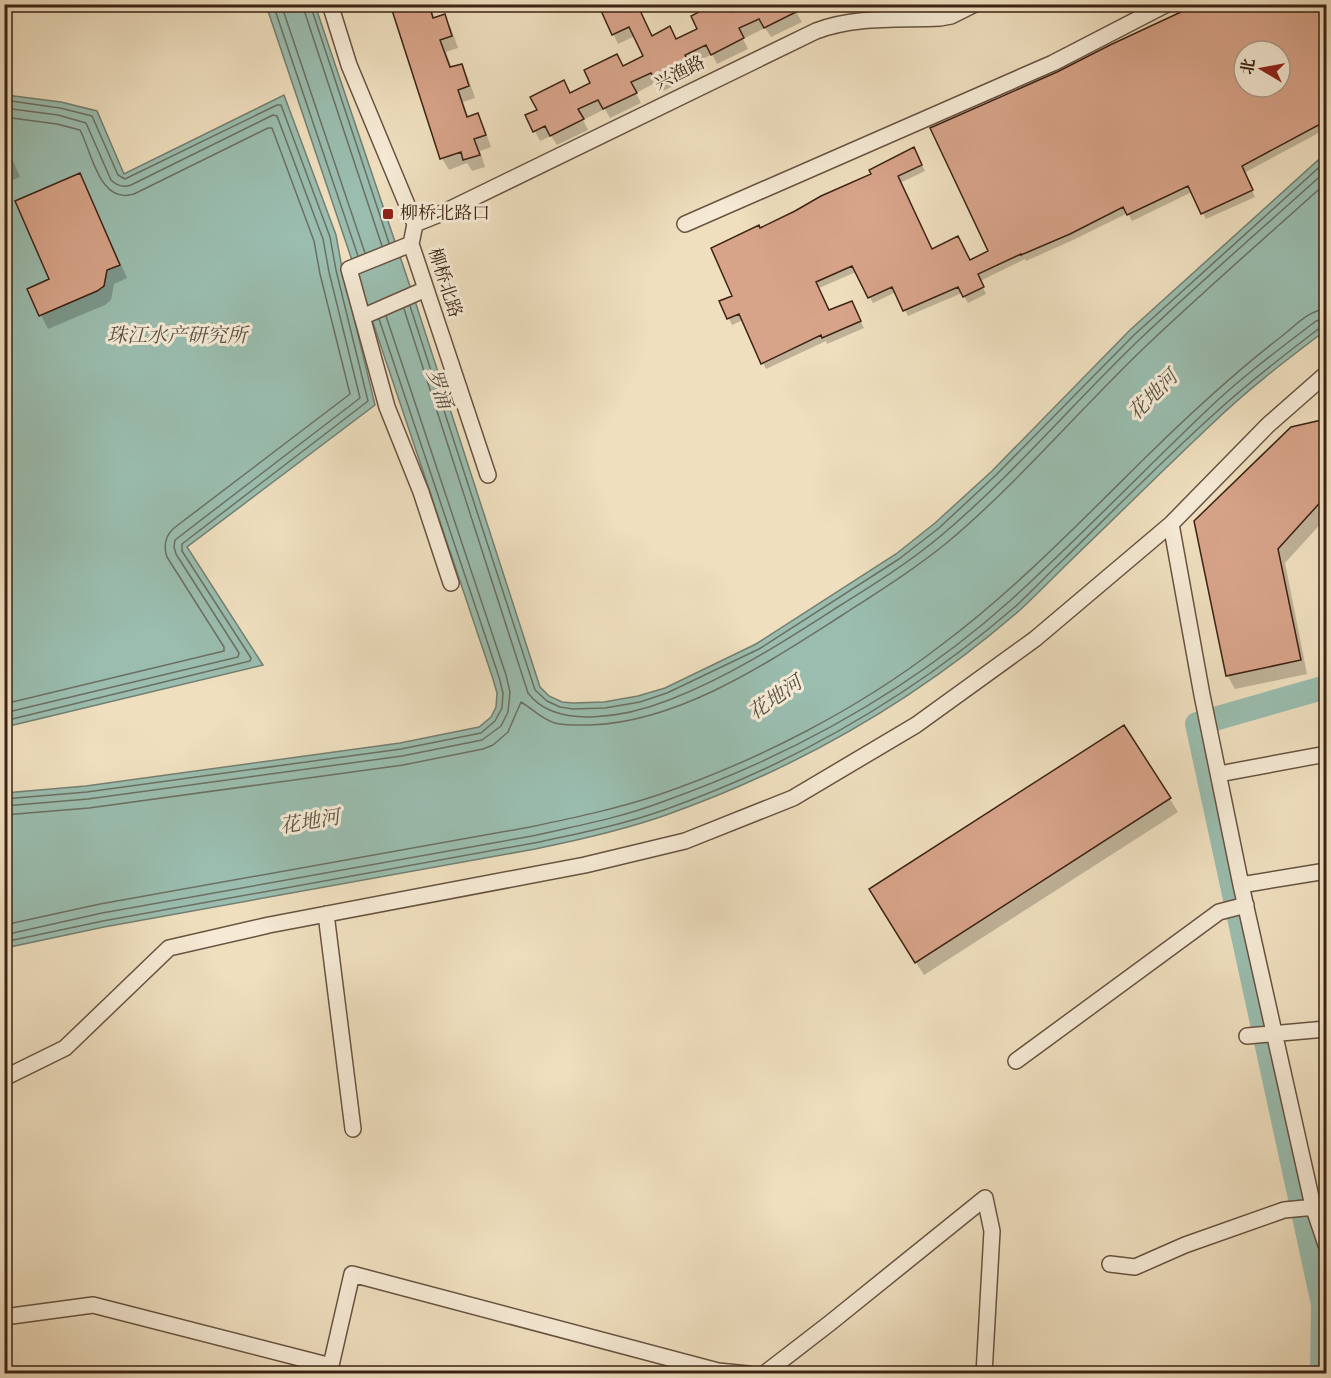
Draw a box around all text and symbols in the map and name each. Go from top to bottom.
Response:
north arrow [1232,39,1292,99]
street label: 兴渔路 [650,51,710,97]
text: 北 [1237,57,1261,77]
place label: 柳桥北路口 [400,202,490,227]
marker: 柳桥北路口 [381,207,395,221]
street label: 柳桥北路 [421,245,467,321]
water label: 珠江水产研究所 [107,323,250,351]
water label: 花地河 [1123,363,1187,427]
water label: 罗涌 [418,366,458,414]
water label: 花地河 [743,669,811,728]
water label: 花地河 [278,804,345,842]

